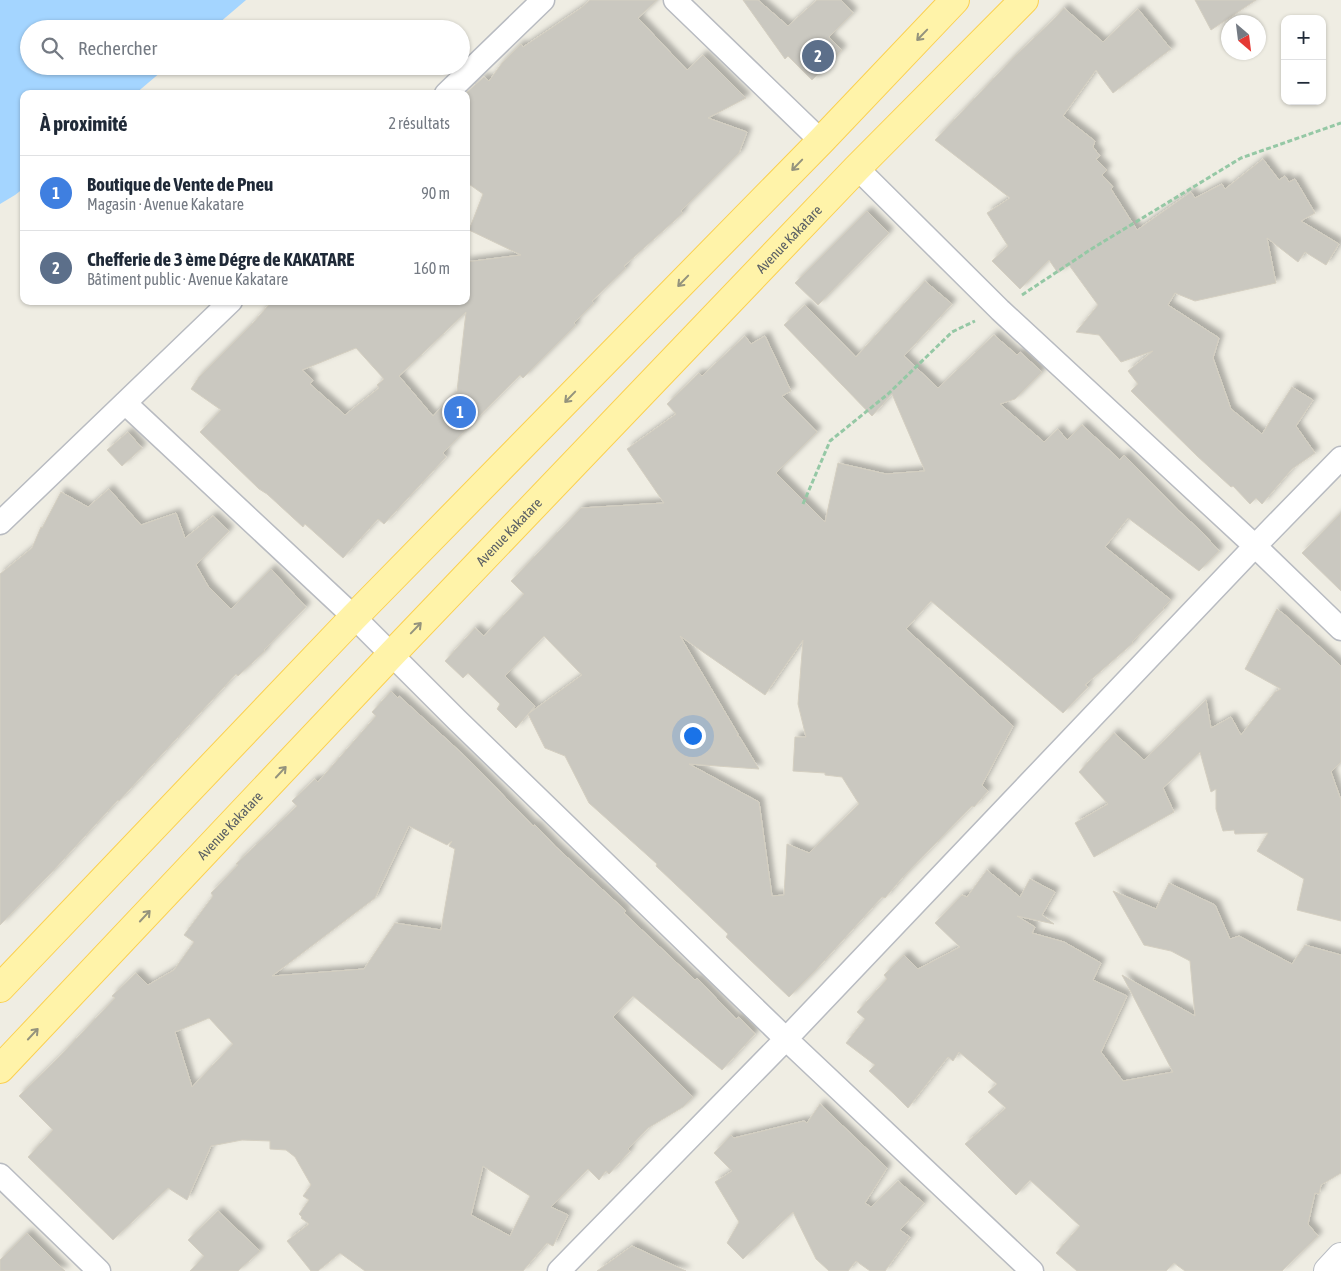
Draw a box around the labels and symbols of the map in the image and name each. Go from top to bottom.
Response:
north arrow [1221,15,1266,60]
one-way arrow [916,29,928,42]
pin: 2 [802,37,834,75]
one-way arrow [791,159,803,172]
street label: Avenue Kakatare [753,202,825,276]
one-way arrow [678,275,690,287]
one-way arrow [564,391,576,404]
pin: 1 [444,393,476,431]
street label: Avenue Kakatare [473,495,545,569]
one-way arrow [410,622,422,635]
your location [680,723,706,749]
one-way arrow [275,766,287,778]
street label: Avenue Kakatare [194,788,266,863]
one-way arrow [139,909,151,922]
one-way arrow [27,1027,39,1040]

